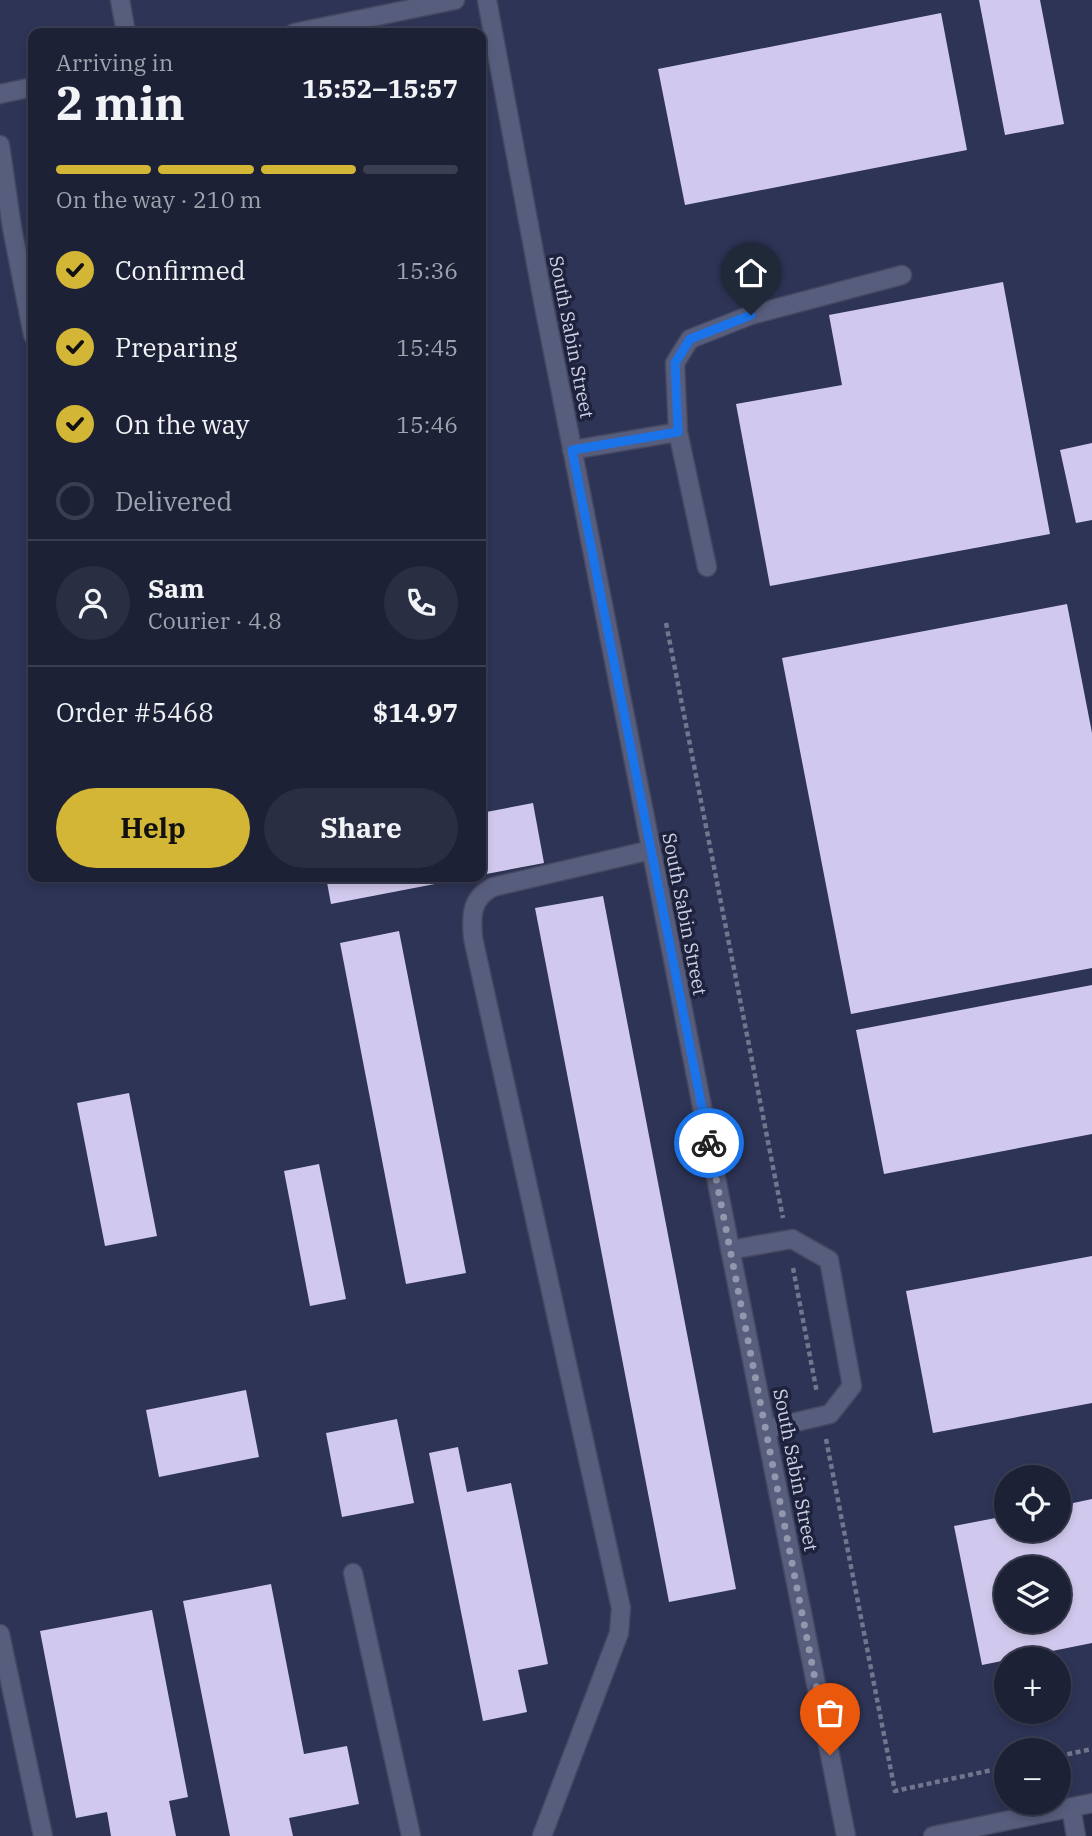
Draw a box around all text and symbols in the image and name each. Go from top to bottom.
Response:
text: Arriving in [56,47,173,77]
text: 15:52–15:57 [302,71,458,105]
text: 2 min [56,73,185,133]
text: On the way · 210 m [56,184,262,214]
pin [721,243,781,315]
icon: check [56,251,94,289]
text: Confirmed [115,253,246,287]
street label: South Sabin Street [544,254,600,421]
icon: home [732,254,770,292]
text: 15:36 [396,255,458,285]
icon: check [56,328,94,366]
text: Preparing [115,330,237,364]
text: 15:45 [396,332,458,362]
icon: check [56,405,94,443]
text: On the way [115,407,249,441]
text: 15:46 [396,409,458,439]
text: Delivered [115,484,232,518]
button: person [56,566,130,640]
button: phone [384,566,458,640]
text: Sam [148,571,204,605]
text: Courier · 4.8 [148,605,282,635]
text: Order #5468 [56,695,214,729]
text: $14.97 [373,695,458,729]
button: Help [56,788,250,868]
button: Share [264,788,458,868]
street label: South Sabin Street [657,831,713,998]
courier [674,1108,744,1178]
icon: bike [690,1124,728,1162]
street label: South Sabin Street [768,1387,824,1554]
map controls [994,1465,1071,1815]
button: locate [994,1465,1071,1542]
button: layers [994,1556,1071,1633]
button: + [994,1647,1071,1724]
pin [800,1683,860,1755]
icon: bag [811,1694,849,1732]
button: − [994,1738,1071,1815]

